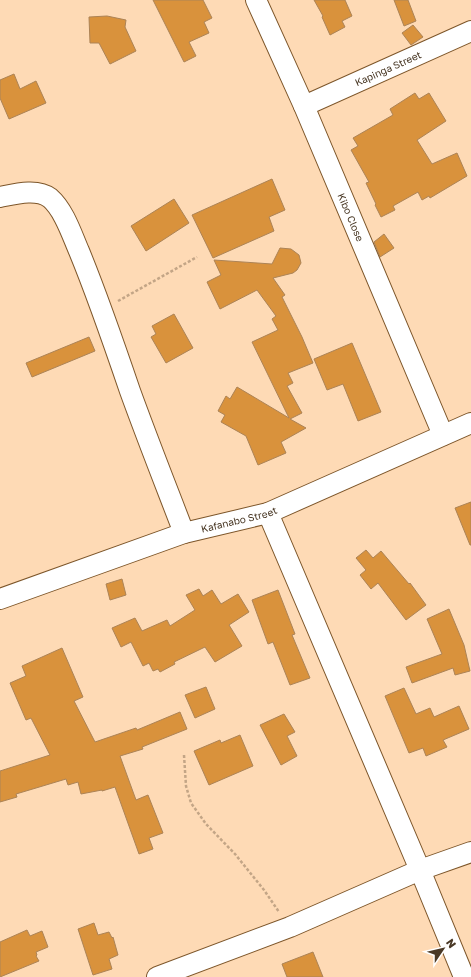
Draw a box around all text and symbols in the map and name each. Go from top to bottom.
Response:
street label: Kapinga Street [353,48,423,88]
street label: Kibo Close [335,191,367,243]
street label: Kafanabo Street [200,504,279,535]
north arrow [423,929,463,969]
text: N [444,936,459,950]

